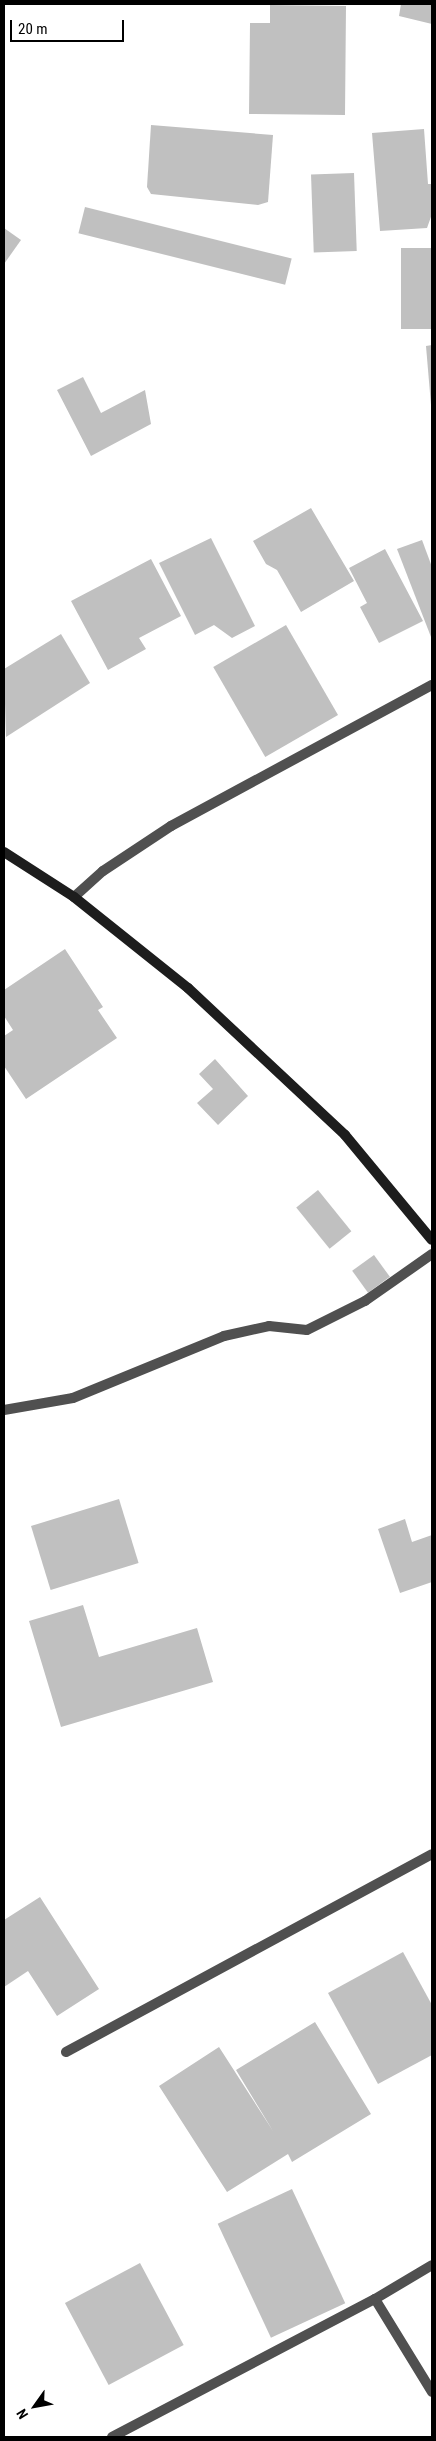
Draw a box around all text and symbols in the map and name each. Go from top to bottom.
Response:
scale bar [12,10,126,42]
text: 20 m [18,20,48,38]
north arrow [10,2381,60,2431]
text: N [13,2406,31,2422]

